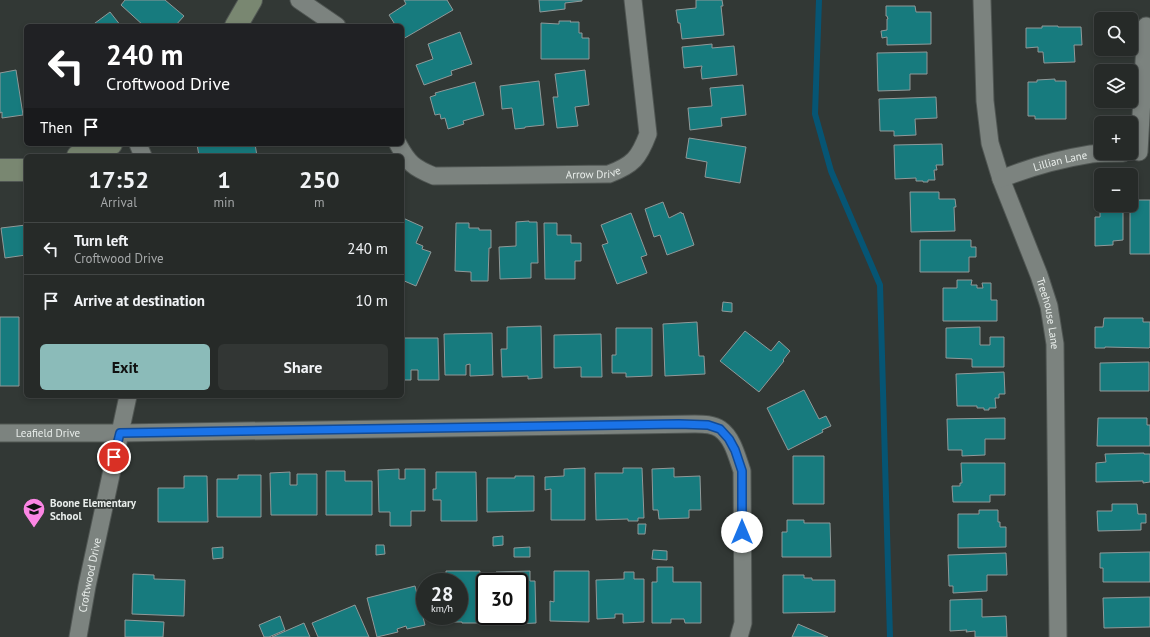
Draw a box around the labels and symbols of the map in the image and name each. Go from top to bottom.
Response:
street label: Lillian Lane [1031,148,1089,174]
street label: Arrow Drive [566,163,623,181]
street label: Treehouse Lane [1033,276,1062,350]
street label: Leafield Drive [16,426,81,440]
pin [97,440,131,474]
school or university icon: Boone Elementary School [21,496,47,529]
place label: Boone Elementary School [50,496,137,523]
position arrow [721,511,763,553]
street label: Croftwood Drive [75,536,104,614]
speed limit sign: 30 [476,573,528,625]

